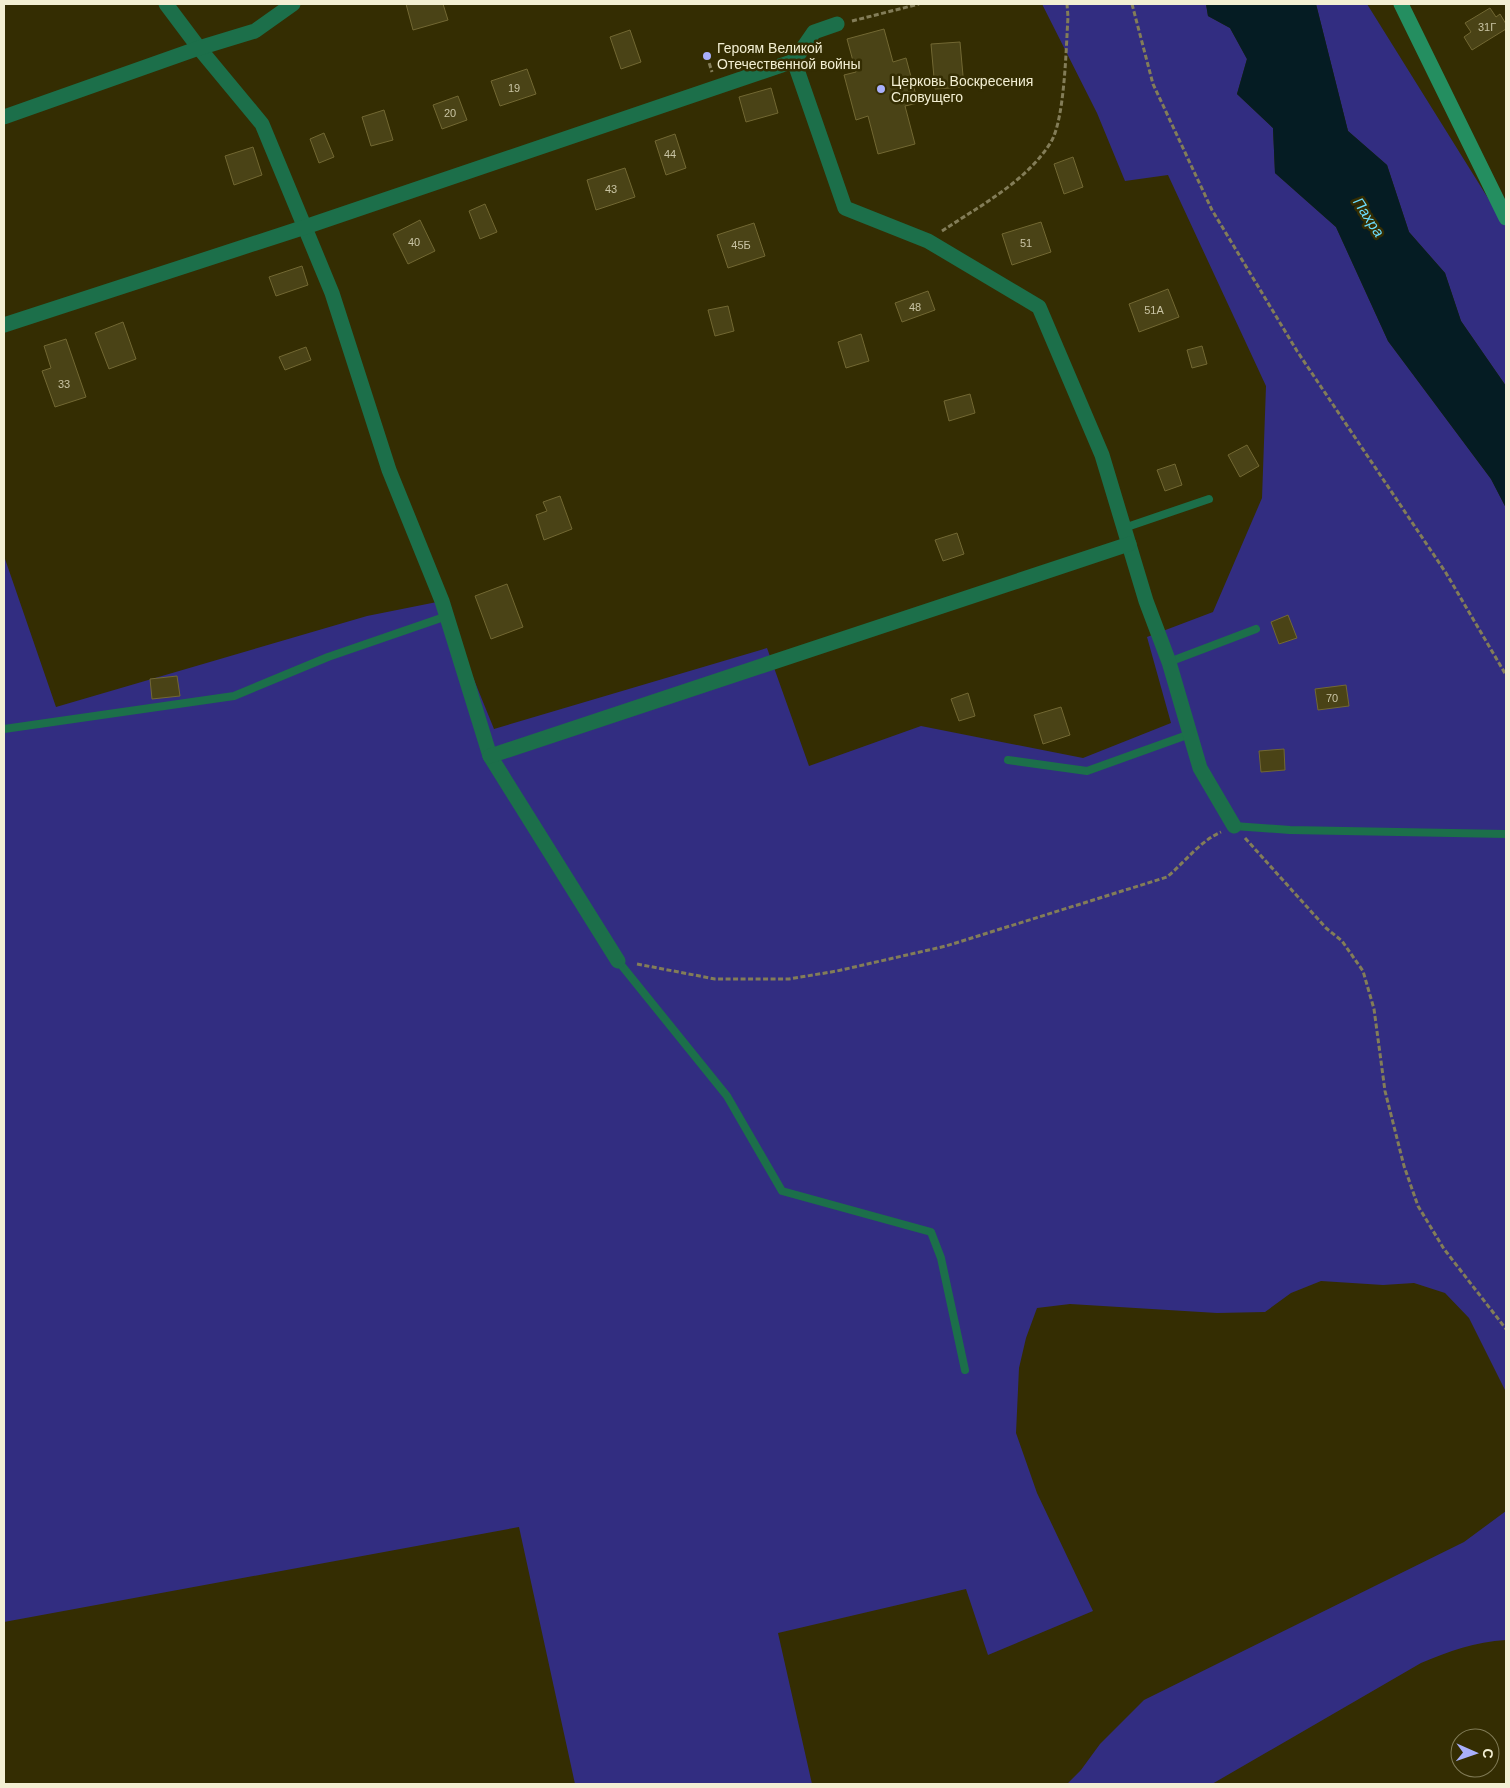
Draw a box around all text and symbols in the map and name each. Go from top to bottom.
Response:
house number: 31Г [1478,21,1496,33]
place label: Героям Великой Отечественной войны [717,40,861,72]
marker: Героям Великой Отечественной войны [701,50,713,62]
place label: Церковь Воскресения Словущего [891,73,1033,105]
house number: 19 [508,82,520,94]
marker: Церковь Воскресения Словущего [875,83,887,95]
house number: 20 [444,107,456,119]
house number: 44 [664,148,676,160]
house number: 43 [605,183,617,195]
water label: Пахра [1350,194,1388,240]
house number: 40 [408,236,420,248]
house number: 51 [1020,237,1032,249]
house number: 45Б [731,239,751,251]
house number: 48 [909,301,921,313]
house number: 51А [1144,304,1164,316]
house number: 33 [58,378,70,390]
house number: 70 [1326,692,1338,704]
north arrow [1450,1728,1500,1778]
text: С [1480,1748,1496,1759]

